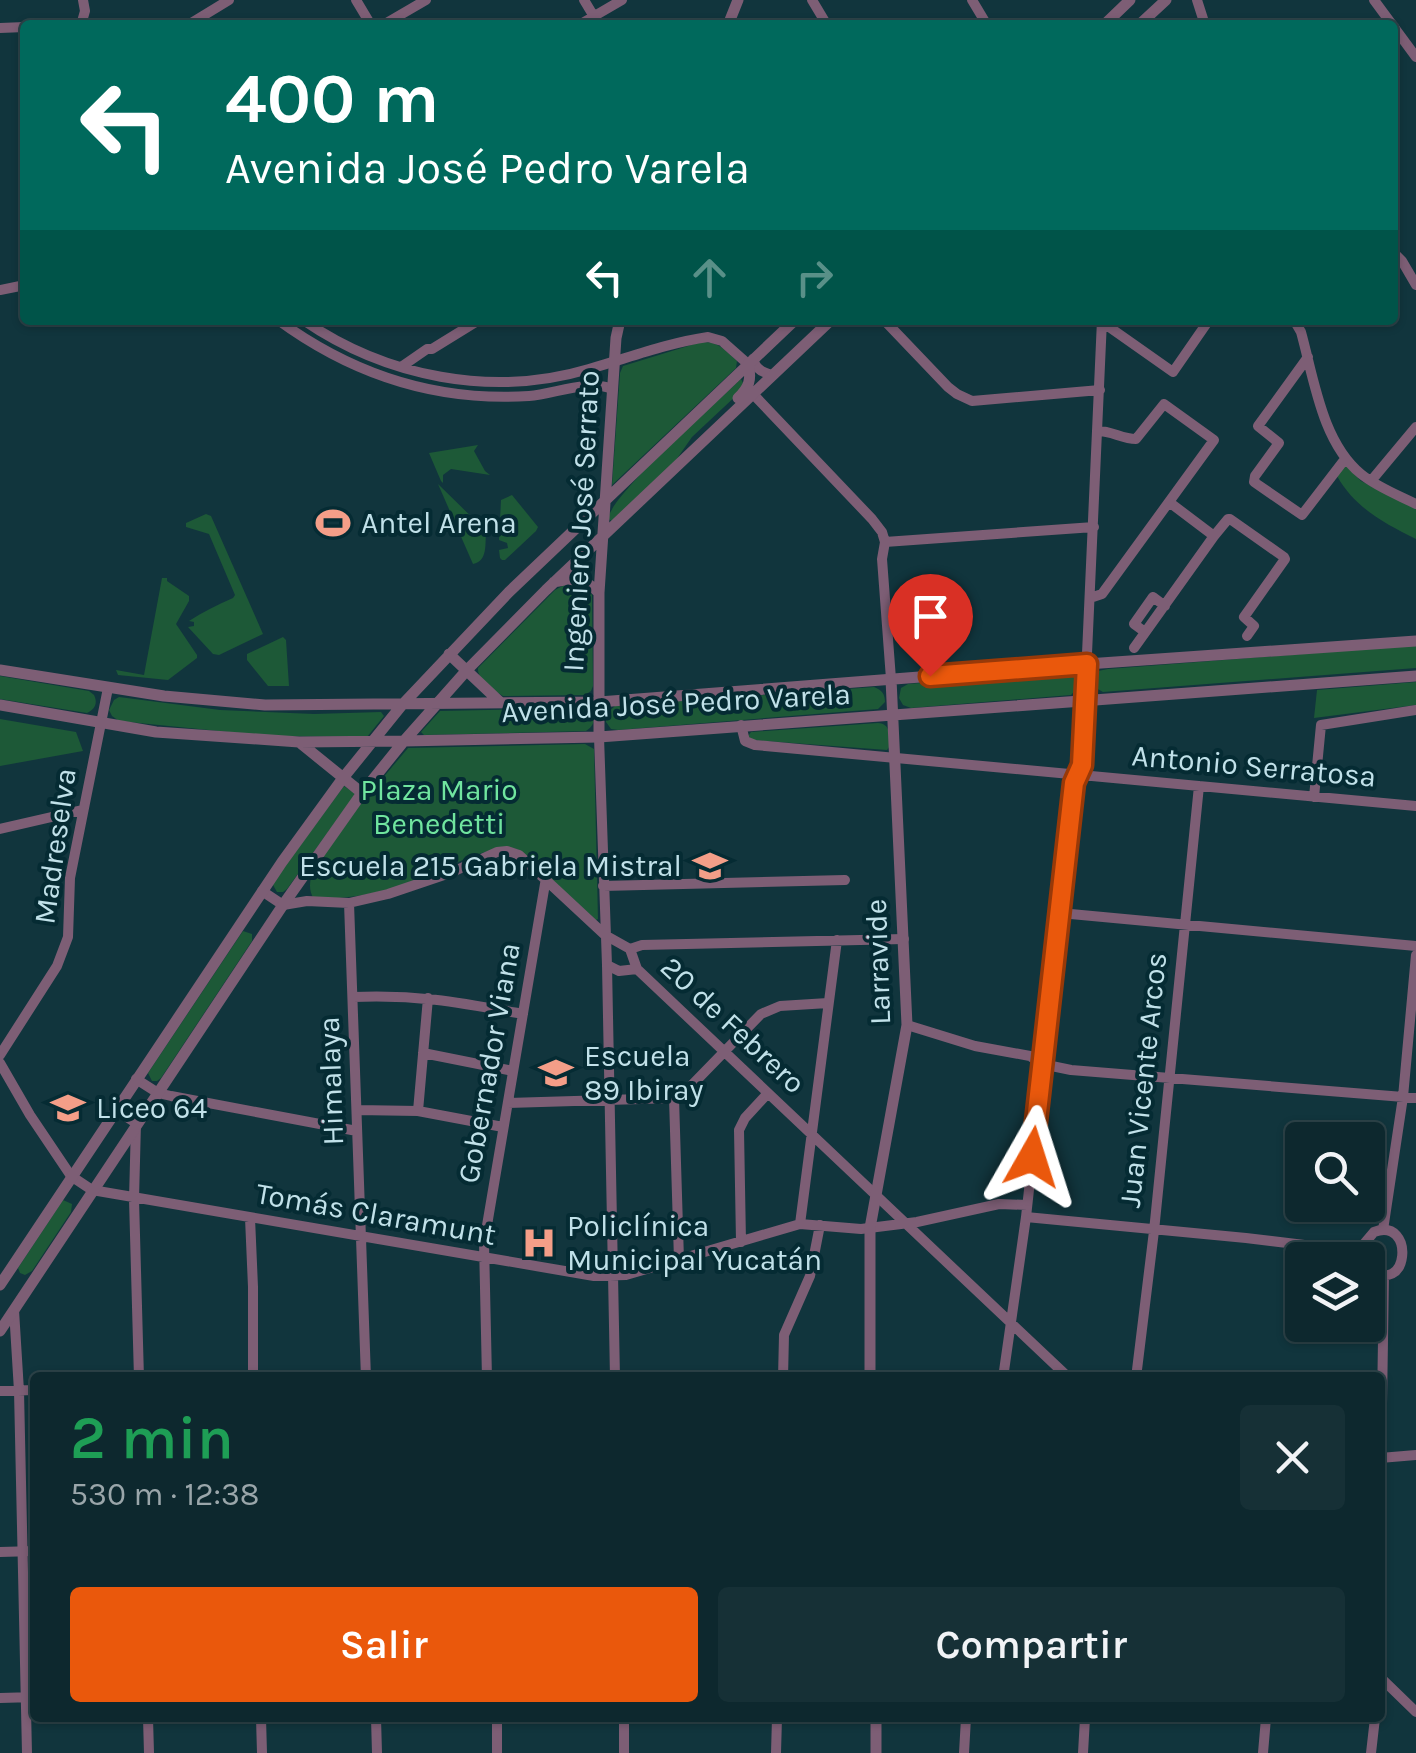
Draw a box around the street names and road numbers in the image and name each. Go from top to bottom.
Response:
street label: Ingeniero José Serrato [555,369,607,673]
street label: Avenida José Pedro Varela [500,676,852,730]
street label: Antonio Serratosa [1130,737,1378,795]
street label: Madreselva [26,766,84,926]
street label: Larravide [858,898,898,1026]
street label: Gobernador Viana [450,940,528,1186]
street label: 20 de Febrero [653,949,813,1101]
street label: Juan Vicente Arcos [1112,951,1174,1209]
street label: Himalaya [311,1016,351,1146]
street label: Tomás Claramunt [253,1175,499,1253]

